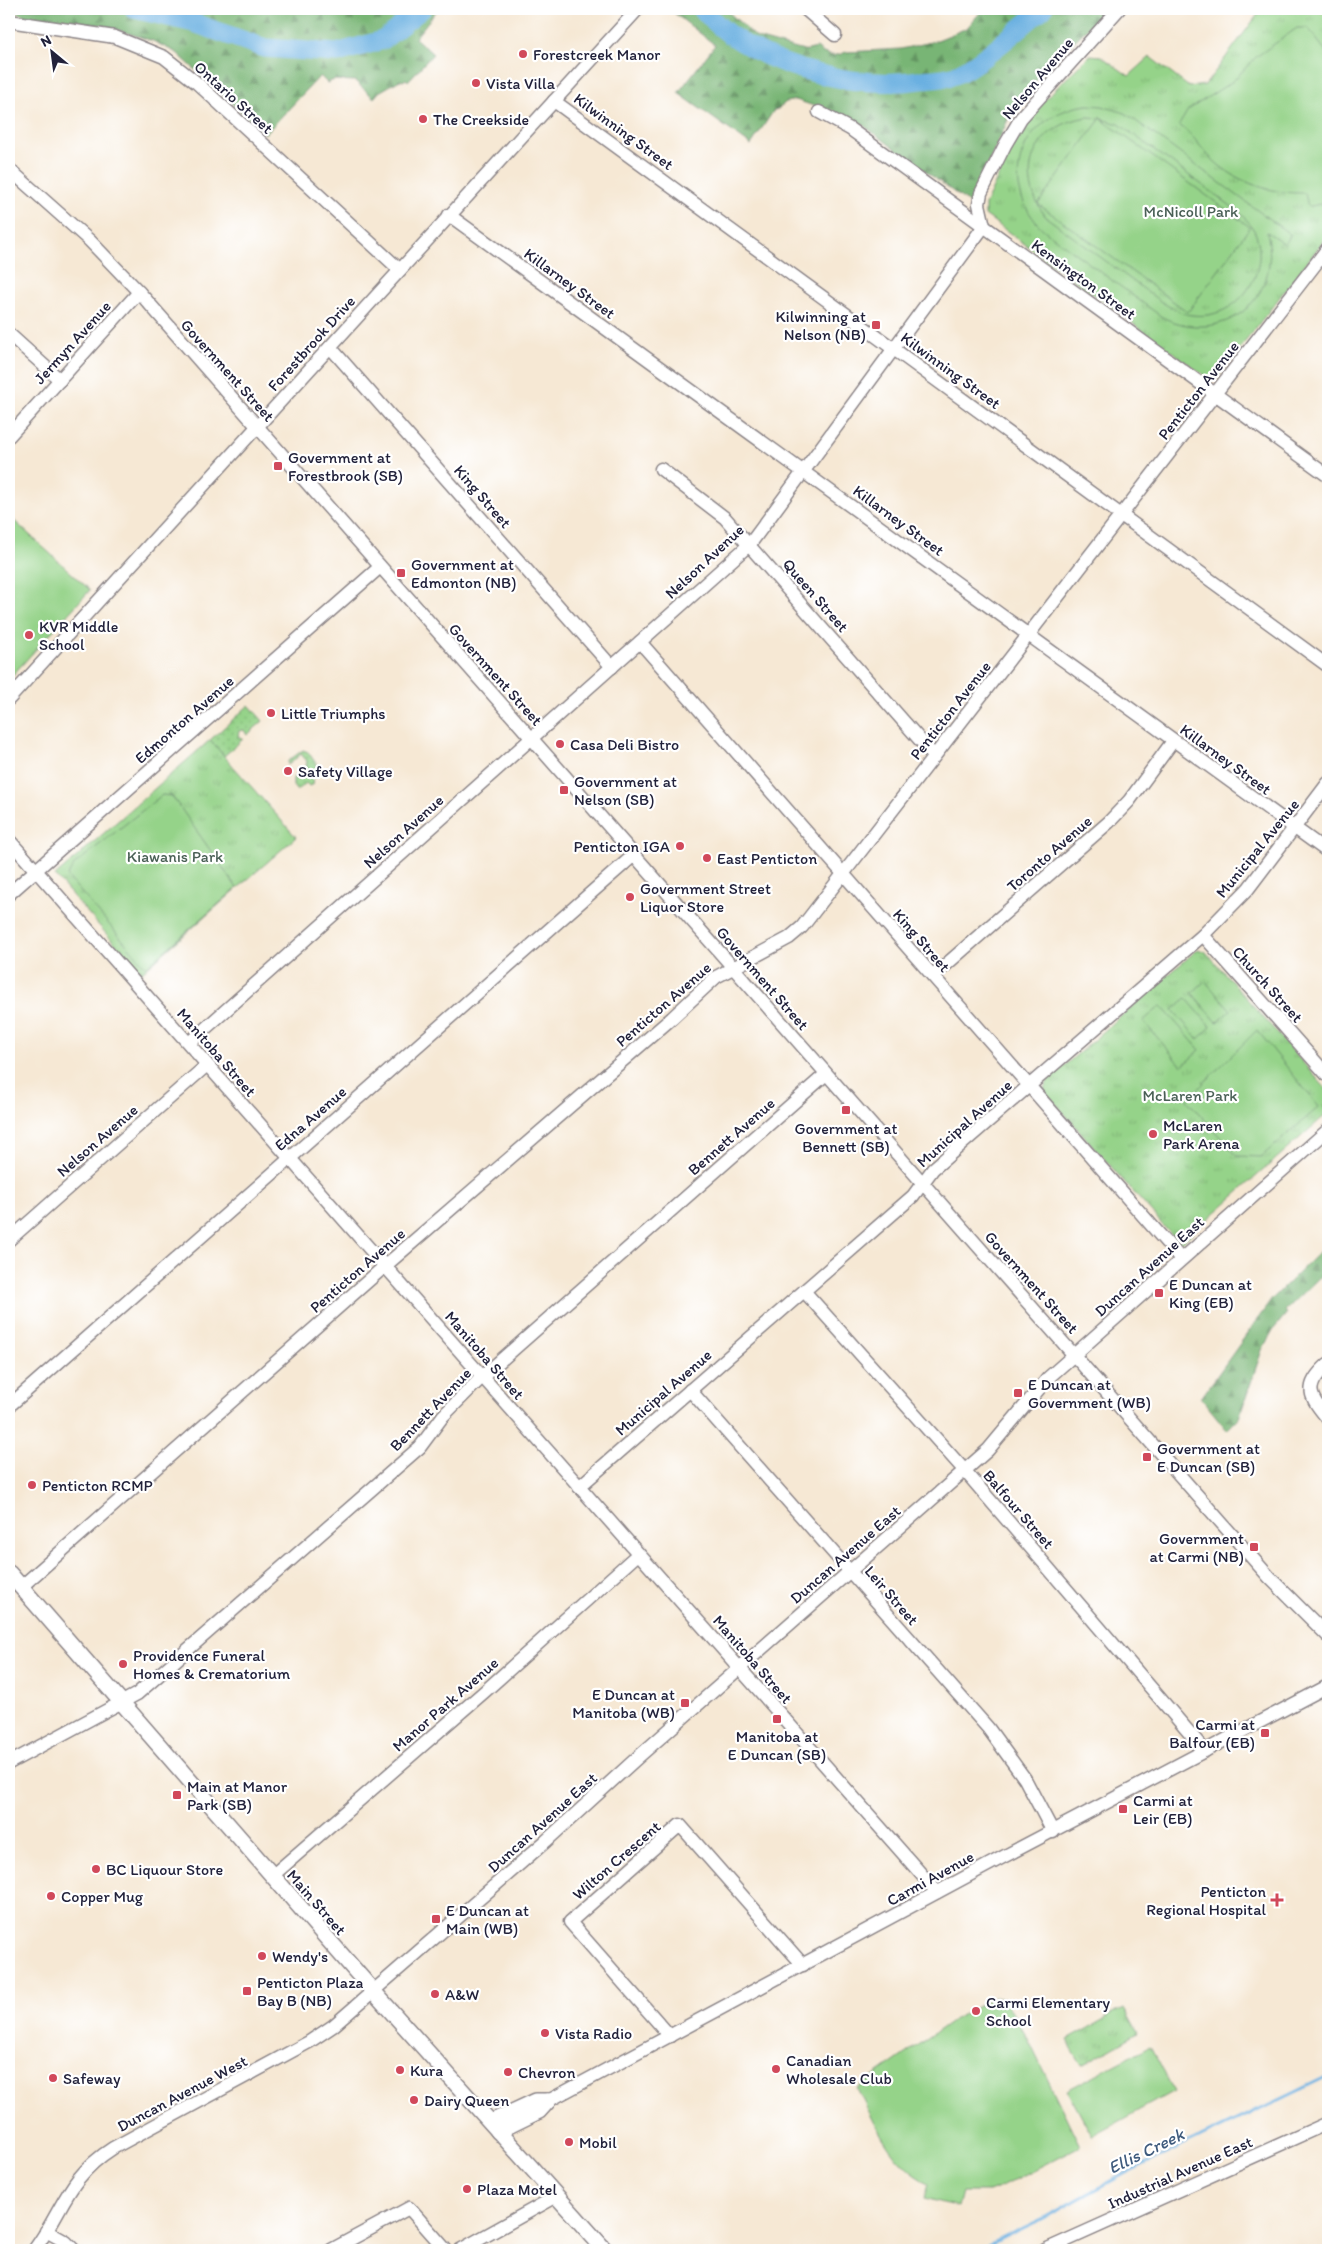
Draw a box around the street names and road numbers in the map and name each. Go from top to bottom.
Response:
street label: Nelson Avenue [998,34,1077,123]
street label: Ontario Street [190,57,277,138]
street label: Kilwinning Street [570,89,677,174]
street label: Kensington Street [1028,235,1140,324]
street label: Killarney Street [520,244,619,323]
street label: Forestbrook Drive [264,292,359,395]
street label: Jermyn Avenue [30,296,115,388]
street label: Government Street [177,315,279,425]
street label: Kilwinning Street [897,328,1004,413]
street label: Penticton Avenue [1154,337,1243,443]
street label: King Street [450,461,515,532]
street label: Killarney Street [849,481,948,560]
street label: Nelson Avenue [661,520,748,603]
street label: Queen Street [779,555,853,636]
street label: Government Street [445,619,547,729]
street label: Penticton Avenue [906,657,995,763]
street label: Edmonton Avenue [131,671,238,768]
street label: Killarney Street [1176,720,1275,799]
street label: Nelson Avenue [359,791,447,872]
street label: Municipal Avenue [1212,795,1303,902]
street label: Toronto Avenue [1003,811,1096,895]
street label: King Street [889,905,954,976]
street label: Government Street [712,923,813,1034]
street label: Church Street [1228,942,1307,1026]
street label: Penticton Avenue [612,958,715,1051]
street label: Manitoba Street [173,1004,260,1100]
street label: Municipal Avenue [913,1076,1016,1171]
street label: Edna Avenue [271,1082,350,1155]
street label: Bennett Avenue [684,1093,779,1179]
street label: Nelson Avenue [53,1100,142,1181]
street label: Duncan Avenue East [1091,1212,1208,1320]
street label: Penticton Avenue [306,1224,409,1317]
street label: Government Street [981,1227,1083,1337]
street label: Manitoba Street [441,1307,528,1403]
street label: Municipal Avenue [611,1345,715,1439]
street label: Bennett Avenue [386,1364,475,1455]
street label: Balfour Street [979,1466,1058,1553]
street label: Duncan Avenue East [786,1501,905,1608]
street label: Leir Street [861,1562,923,1629]
street label: Manitoba Street [709,1611,796,1707]
street label: Manor Park Avenue [388,1653,502,1756]
street label: Duncan Avenue East [484,1768,601,1876]
street label: Wilton Crescent [568,1817,664,1904]
street label: Carmi Avenue [883,1847,977,1910]
street label: Main Street [283,1866,350,1939]
street label: Duncan Avenue West [114,2051,251,2136]
street label: Industrial Avenue East [1105,2132,1255,2213]

